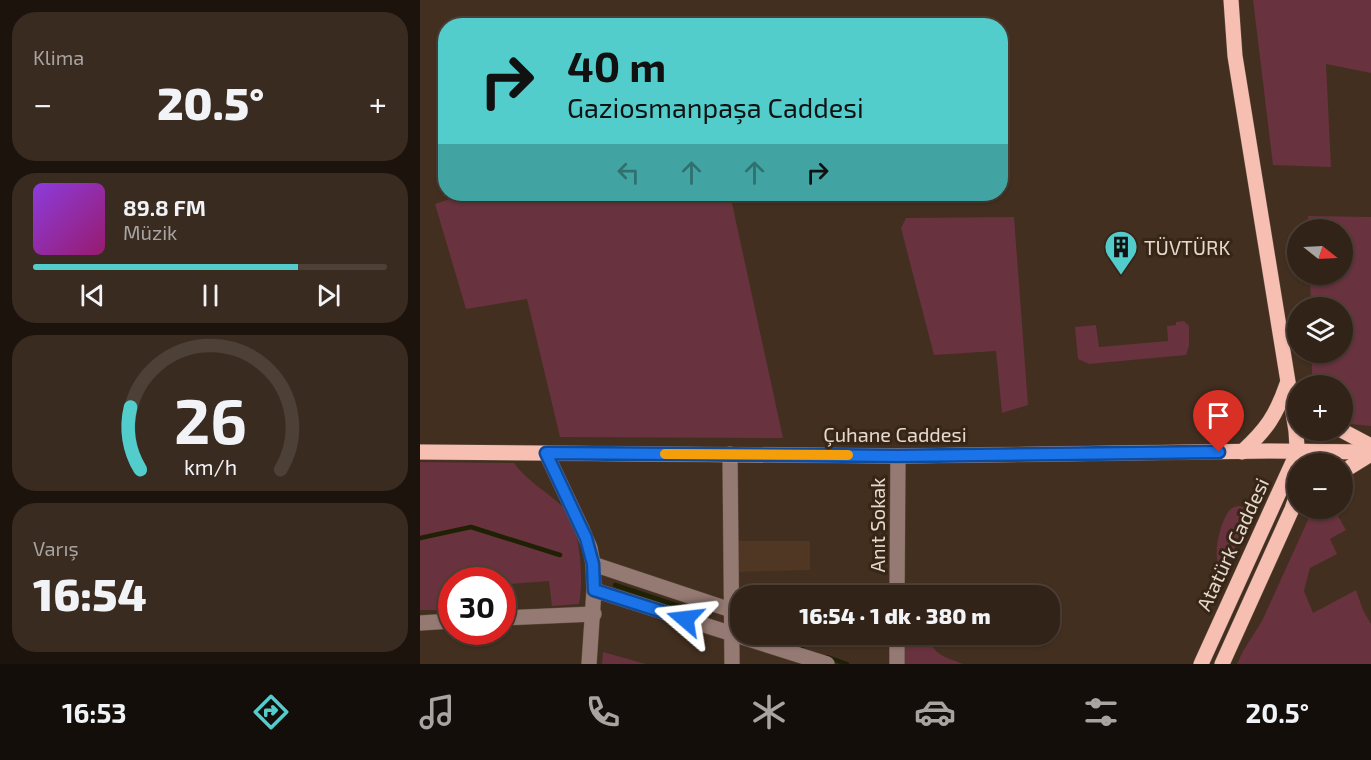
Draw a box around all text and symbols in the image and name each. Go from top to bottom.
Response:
text: 40 m [567,40,666,90]
icon: right [468,42,546,120]
text: Klima [33,45,84,69]
text: 20.5° [157,75,264,129]
text: − [33,83,52,123]
text: + [369,83,387,123]
text: Gaziosmanpaşa Caddesi [567,91,864,123]
icon: left [612,156,645,189]
icon: ahead [675,156,708,189]
icon: ahead [738,156,771,189]
icon: right [801,156,834,189]
text: 89.8 FM [123,194,206,220]
north arrow [1287,219,1353,285]
map controls [1287,219,1353,519]
text: Müzik [123,220,177,244]
building icon: TÜVTÜRK [1103,229,1139,276]
place label: TÜVTÜRK [1144,235,1230,259]
icon: previous [76,279,109,312]
icon: pause [194,279,227,312]
icon: next [312,279,345,312]
button: layers [1287,297,1353,363]
button: + [1287,375,1353,441]
text: 26 [173,382,247,457]
pin [1193,390,1244,452]
icon: arrive [1202,399,1235,432]
street label: Çuhane Caddesi [823,422,967,447]
button: − [1287,453,1353,519]
text: km/h [183,454,237,479]
street label: Atatürk Caddesi [1191,474,1273,614]
street label: Anıt Sokak [865,477,889,573]
text: Varış [33,536,79,560]
text: 16:54 [33,566,147,620]
speed limit sign: 30 [438,567,516,645]
position arrow [653,587,717,651]
text: 16:54 · 1 dk · 380 m [799,602,991,628]
icon: directions [250,691,292,733]
icon: music [416,691,458,733]
icon: phone [582,691,624,733]
icon: climate [748,691,790,733]
icon: car [914,691,956,733]
icon: filters [1080,691,1122,733]
text: 16:53 [62,696,127,728]
text: 20.5° [1245,696,1309,728]

